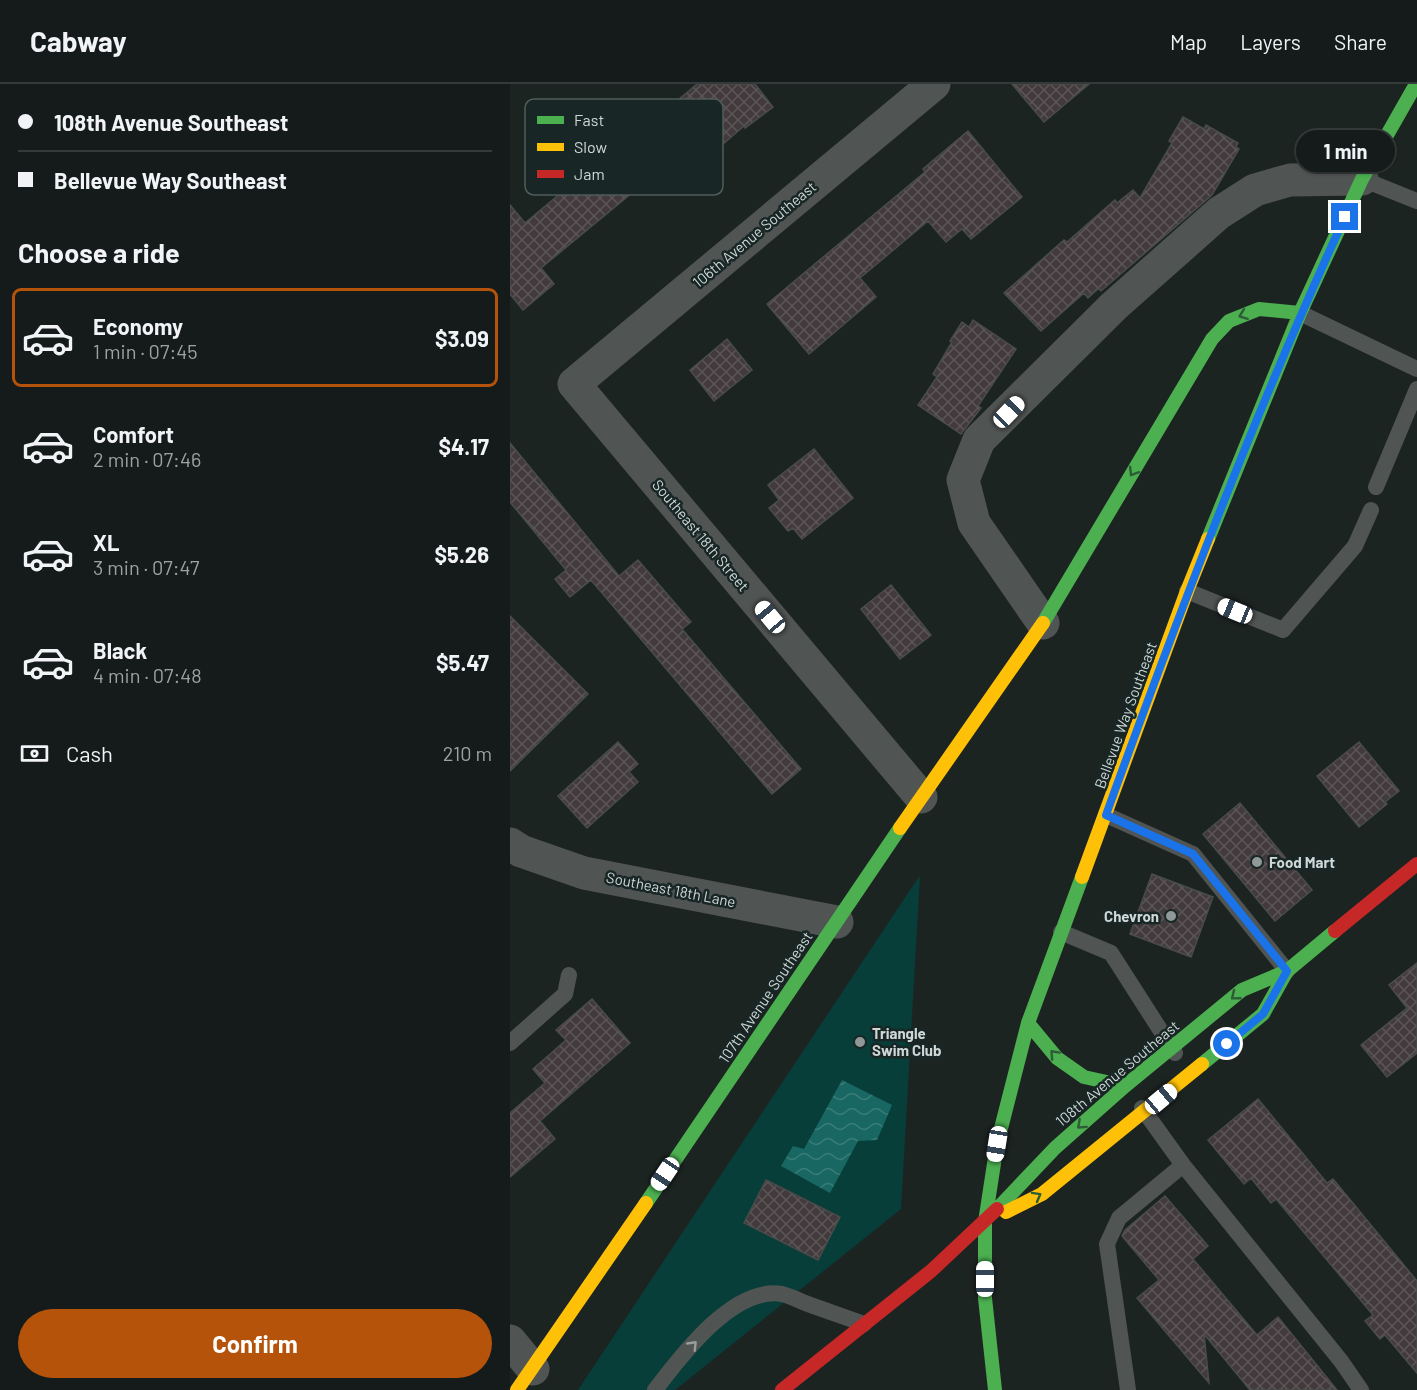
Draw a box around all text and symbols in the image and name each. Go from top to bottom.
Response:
text: Cabway [30,24,127,58]
text: Map [1170,29,1207,54]
text: Layers [1240,29,1301,54]
text: Share [1334,29,1387,54]
legend [525,99,723,195]
text: 108th Avenue Southeast [54,109,288,135]
text: Fast [574,110,604,129]
callout: 1 min [1296,130,1394,172]
text: Slow [574,137,607,156]
text: 1 min [1324,139,1367,163]
text: Jam [574,164,605,183]
text: Bellevue Way Southeast [54,167,287,193]
street label: 106th Avenue Southeast [689,177,819,291]
route end [1331,203,1358,230]
text: Choose a ride [18,236,180,268]
one-way arrow [1238,308,1249,320]
icon: car [21,311,75,365]
text: Economy [93,313,183,339]
text: $3.09 [435,325,489,351]
text: 1 min · 07:45 [93,339,197,363]
car [990,393,1028,431]
icon: car [21,419,75,473]
text: Comfort [93,421,174,447]
text: $4.17 [438,433,489,459]
text: 2 min · 07:46 [93,447,201,471]
one-way arrow [1129,466,1140,476]
street label: Southeast 18th Street [649,476,753,594]
icon: car [21,527,75,581]
text: XL [93,529,119,555]
text: $5.26 [434,541,489,567]
text: 3 min · 07:47 [93,555,199,579]
car [1215,596,1255,626]
car [752,597,788,637]
icon: car [21,635,75,689]
text: Black [93,637,147,663]
street label: Bellevue Way Southeast [1090,639,1160,791]
text: $5.47 [436,649,489,675]
text: 4 min · 07:48 [93,663,202,687]
icon: cash [18,737,51,770]
text: Cash [66,740,113,766]
text: 210 m [443,741,492,765]
place label: Food Mart [1269,853,1335,871]
marker: Food Mart [1250,855,1264,869]
street label: Southeast 18th Lane [605,868,737,910]
place label: Chevron [1104,907,1159,925]
marker: Chevron [1164,909,1178,923]
street label: 107th Avenue Southeast [714,928,816,1066]
one-way arrow [1231,989,1242,1000]
street label: 108th Avenue Southeast [1052,1016,1182,1130]
place label: Triangle Swim Club [872,1024,941,1059]
route start [1213,1030,1240,1057]
marker: Triangle Swim Club [853,1035,867,1049]
one-way arrow [1050,1050,1061,1060]
car [1141,1081,1181,1117]
one-way arrow [1077,1118,1088,1129]
car [985,1125,1009,1163]
car [647,1154,683,1194]
one-way arrow [1031,1192,1041,1203]
car [976,1261,994,1297]
button: Confirm [18,1309,492,1378]
one-way arrow [685,1342,696,1353]

